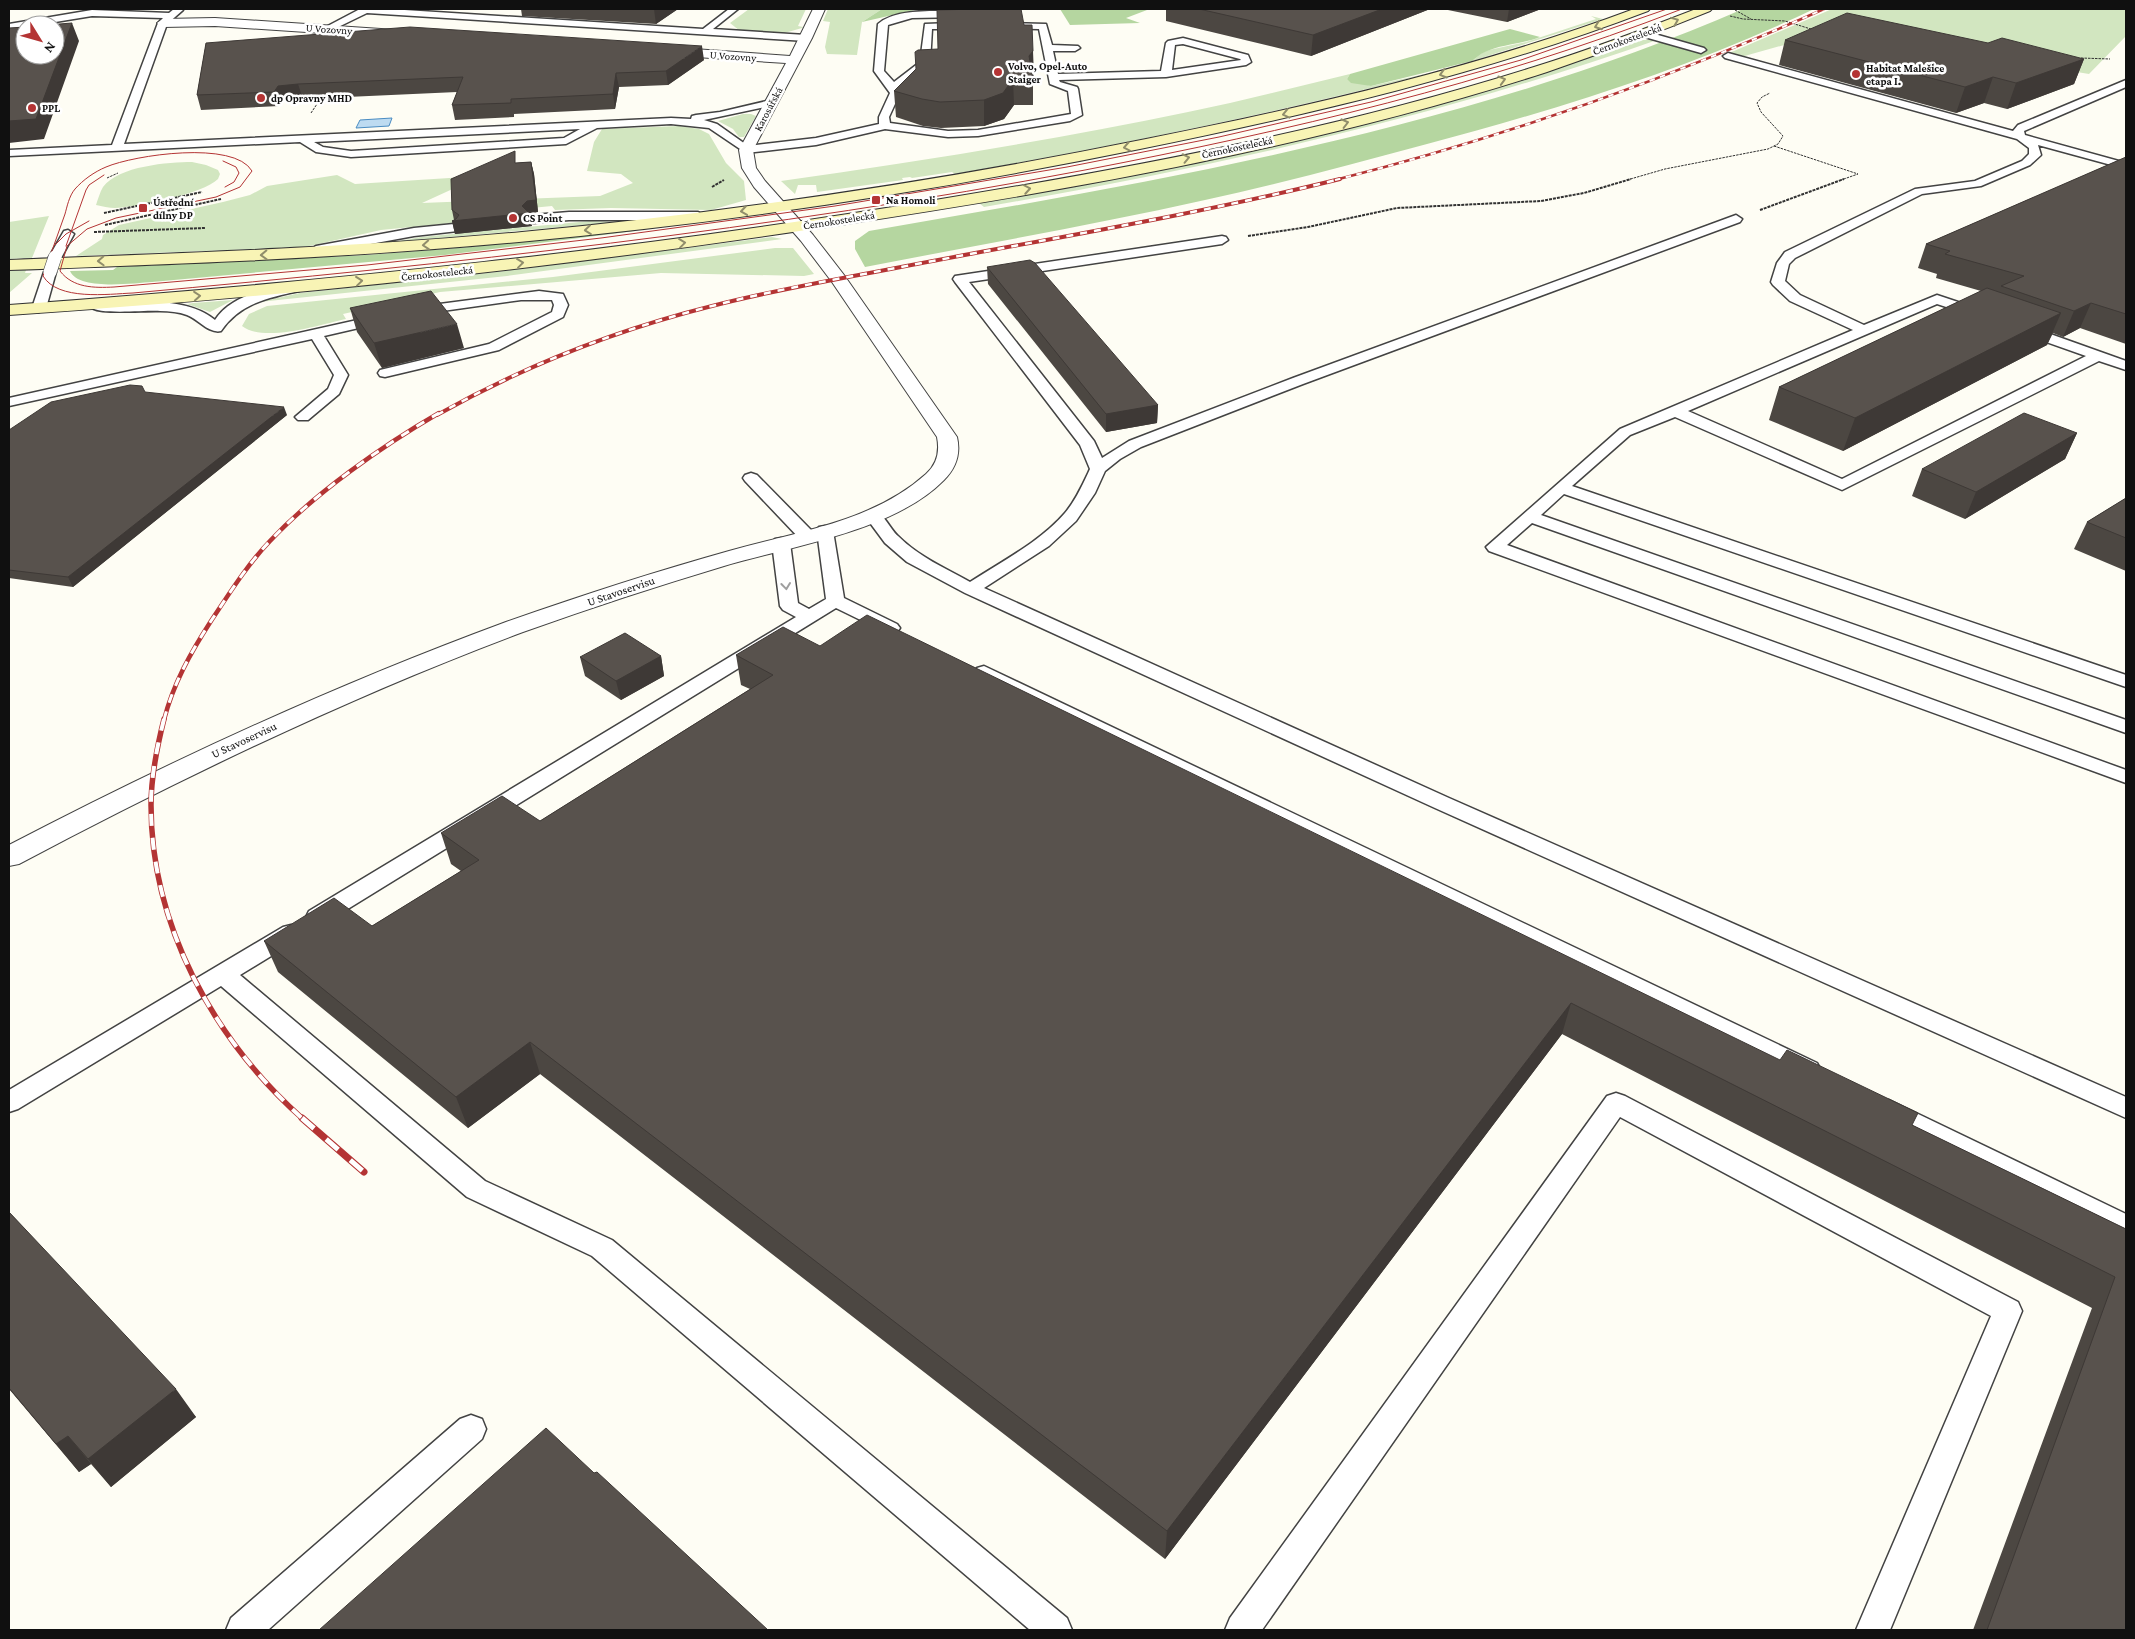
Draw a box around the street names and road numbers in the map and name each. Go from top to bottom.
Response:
street label: U Vozovny [305,21,354,38]
street label: Černokostelecká [1591,21,1663,57]
street label: U Vozovny [709,48,758,65]
street label: Karosářská [751,85,785,133]
street label: Černokostelecká [1200,134,1274,160]
street label: Černokostelecká [802,208,876,232]
street label: Černokostelecká [400,263,474,283]
street label: U Stavoservisu [585,573,657,609]
street label: U Stavoservisu [209,718,279,761]

